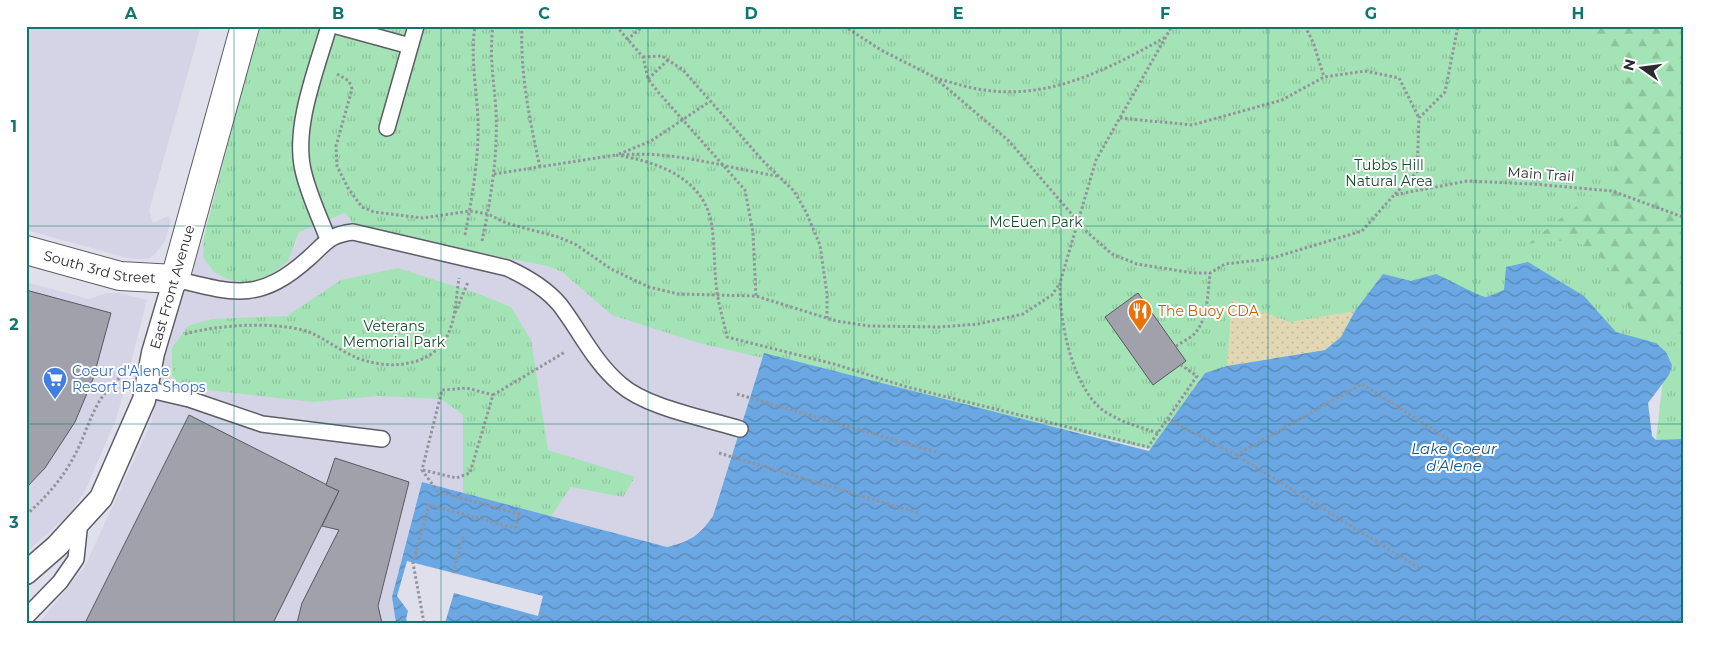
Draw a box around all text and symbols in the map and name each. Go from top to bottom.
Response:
text: A [124,4,138,23]
text: B [332,4,344,23]
text: C [538,4,550,23]
text: D [744,4,758,23]
text: E [953,4,963,23]
text: F [1160,4,1170,23]
text: G [1365,4,1377,23]
text: H [1572,4,1584,23]
north arrow [1616,42,1666,92]
text: N [1619,57,1639,73]
text: 1 [11,117,17,136]
park label: Tubbs Hill Natural Area [1345,156,1433,190]
street label: Main Trail [1507,163,1575,185]
park label: McEuen Park [989,213,1083,231]
street label: East Front Avenue [146,223,198,351]
street label: South 3rd Street [42,246,156,287]
restaurant icon: The Buoy CDA [1127,298,1153,332]
place label: The Buoy CDA [1158,302,1260,320]
text: 2 [9,315,19,334]
park label: Veterans Memorial Park [343,317,446,351]
place label: Coeur d'Alene Resort Plaza Shops [72,362,206,396]
supermarket icon: Coeur d'Alene Resort Plaza Shops [42,366,68,400]
water label: Lake Coeur d'Alene [1411,439,1498,475]
text: 3 [8,513,19,532]

